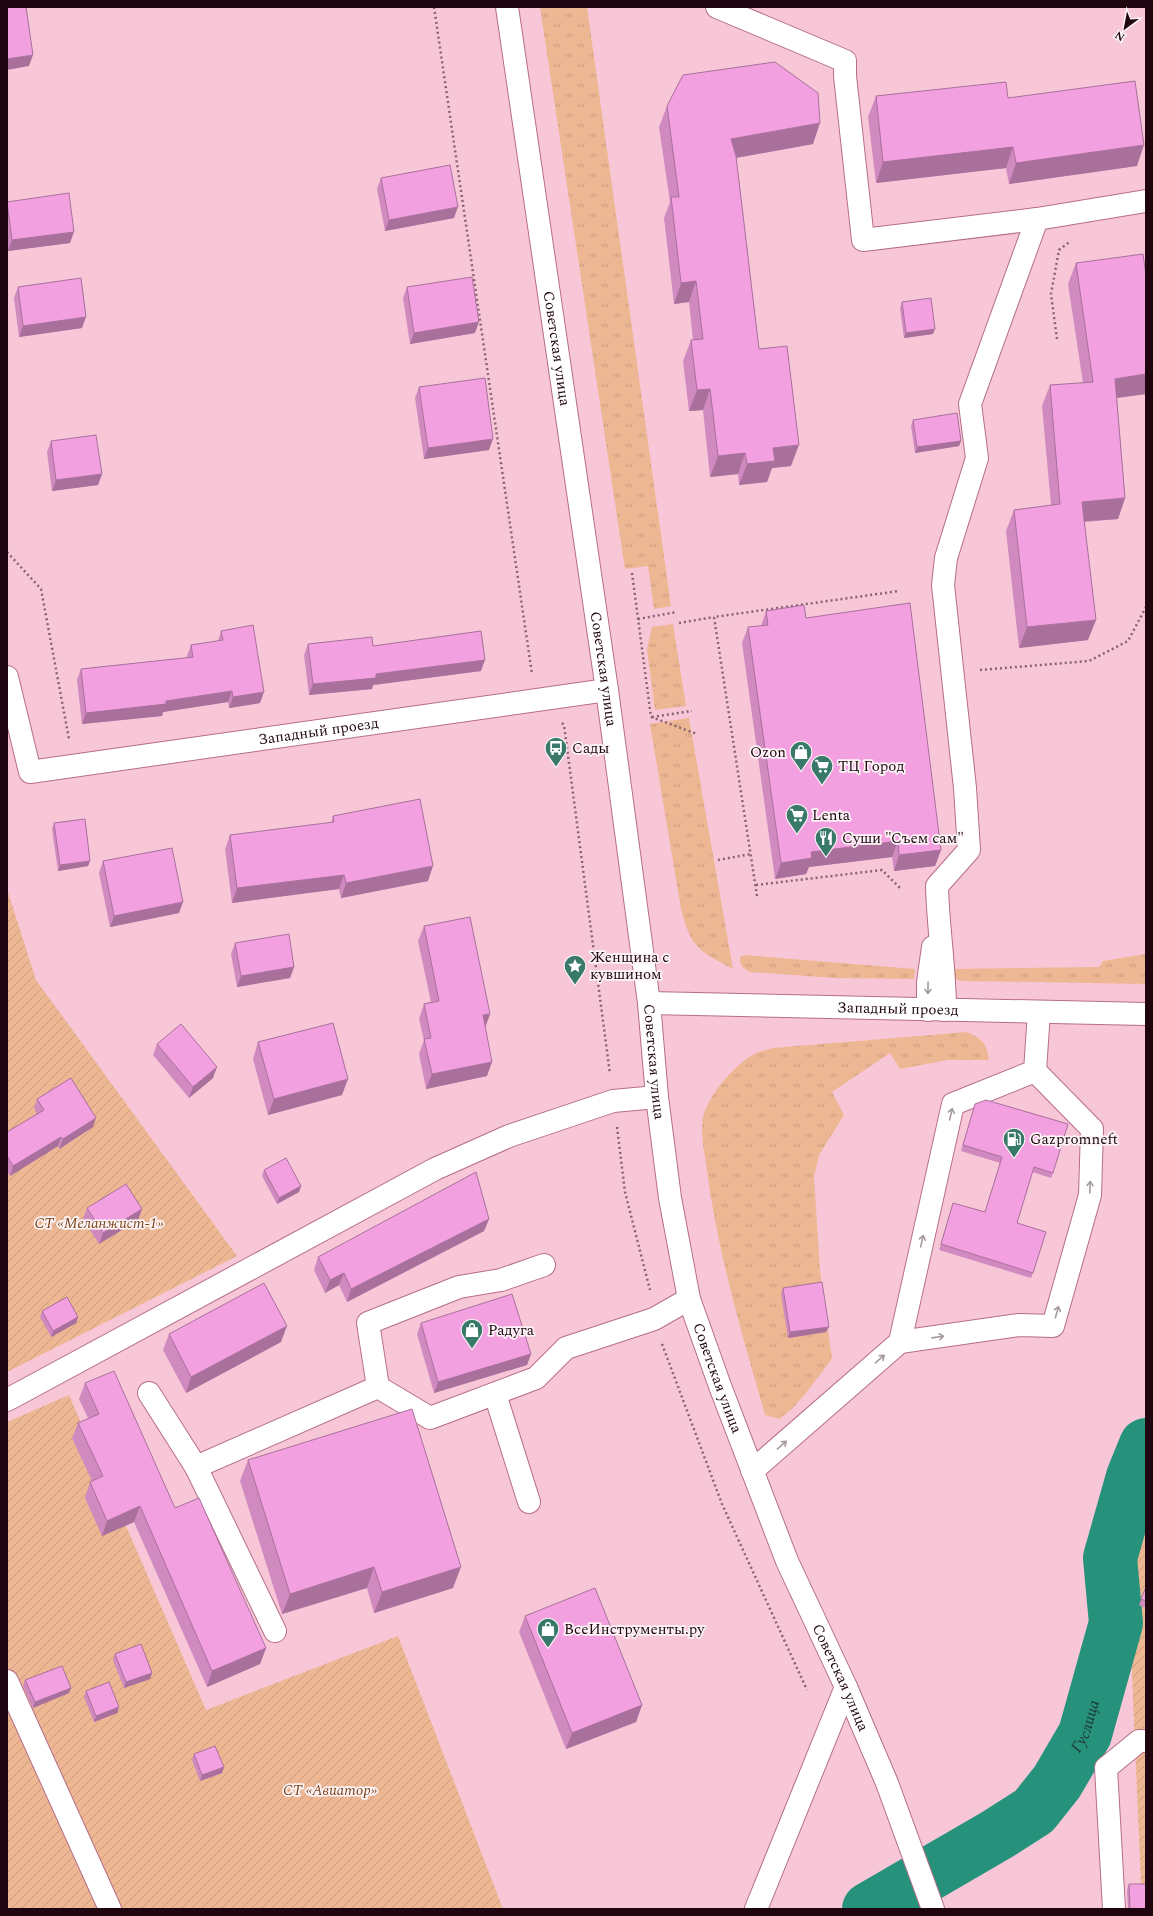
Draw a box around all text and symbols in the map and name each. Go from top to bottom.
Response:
north arrow [1105,8,1145,48]
text: N [1112,26,1128,46]
street label: Советская улица [537,289,577,408]
street label: Советская улица [584,610,623,729]
street label: Западный проезд [257,711,380,751]
bus stop icon: Сады [543,735,569,768]
place label: Сады [572,737,609,760]
shop icon: Ozon [788,739,814,772]
place label: Ozon [750,741,786,764]
supermarket icon: ТЦ Город [809,753,835,786]
place label: ТЦ Город [838,755,904,778]
supermarket icon: Lenta [784,802,810,835]
place label: Lenta [812,804,851,827]
restaurant icon: Суши "Съем сам" [813,825,839,858]
place label: Суши "Съем сам" [842,827,964,850]
place label: Женщина с кувшином [590,946,670,986]
place icon: Женщина с кувшином [562,953,588,986]
one-way arrow [924,981,932,994]
street label: Западный проезд [837,996,959,1021]
street label: Советская улица [638,1003,671,1122]
one-way arrow [947,1108,955,1121]
fuel station icon: Gazpromneft [1001,1126,1027,1159]
place label: Gazpromneft [1030,1128,1118,1151]
one-way arrow [1087,1181,1094,1194]
park label: СТ «Меланжист-1» [34,1212,164,1235]
one-way arrow [919,1235,927,1248]
one-way arrow [1054,1306,1061,1319]
shop icon: Радуга [459,1317,485,1350]
place label: Радуга [488,1319,535,1342]
street label: Советская улица [687,1320,749,1437]
one-way arrow [931,1333,944,1340]
one-way arrow [874,1355,885,1364]
one-way arrow [776,1441,786,1450]
shop icon: ВсеИнструменты.ру [535,1616,561,1649]
place label: ВсеИнструменты.ру [564,1618,705,1641]
street label: Советская улица [806,1620,875,1735]
water label: Гуслица [1065,1697,1106,1757]
park label: СТ «Авиатор» [283,1779,378,1802]

